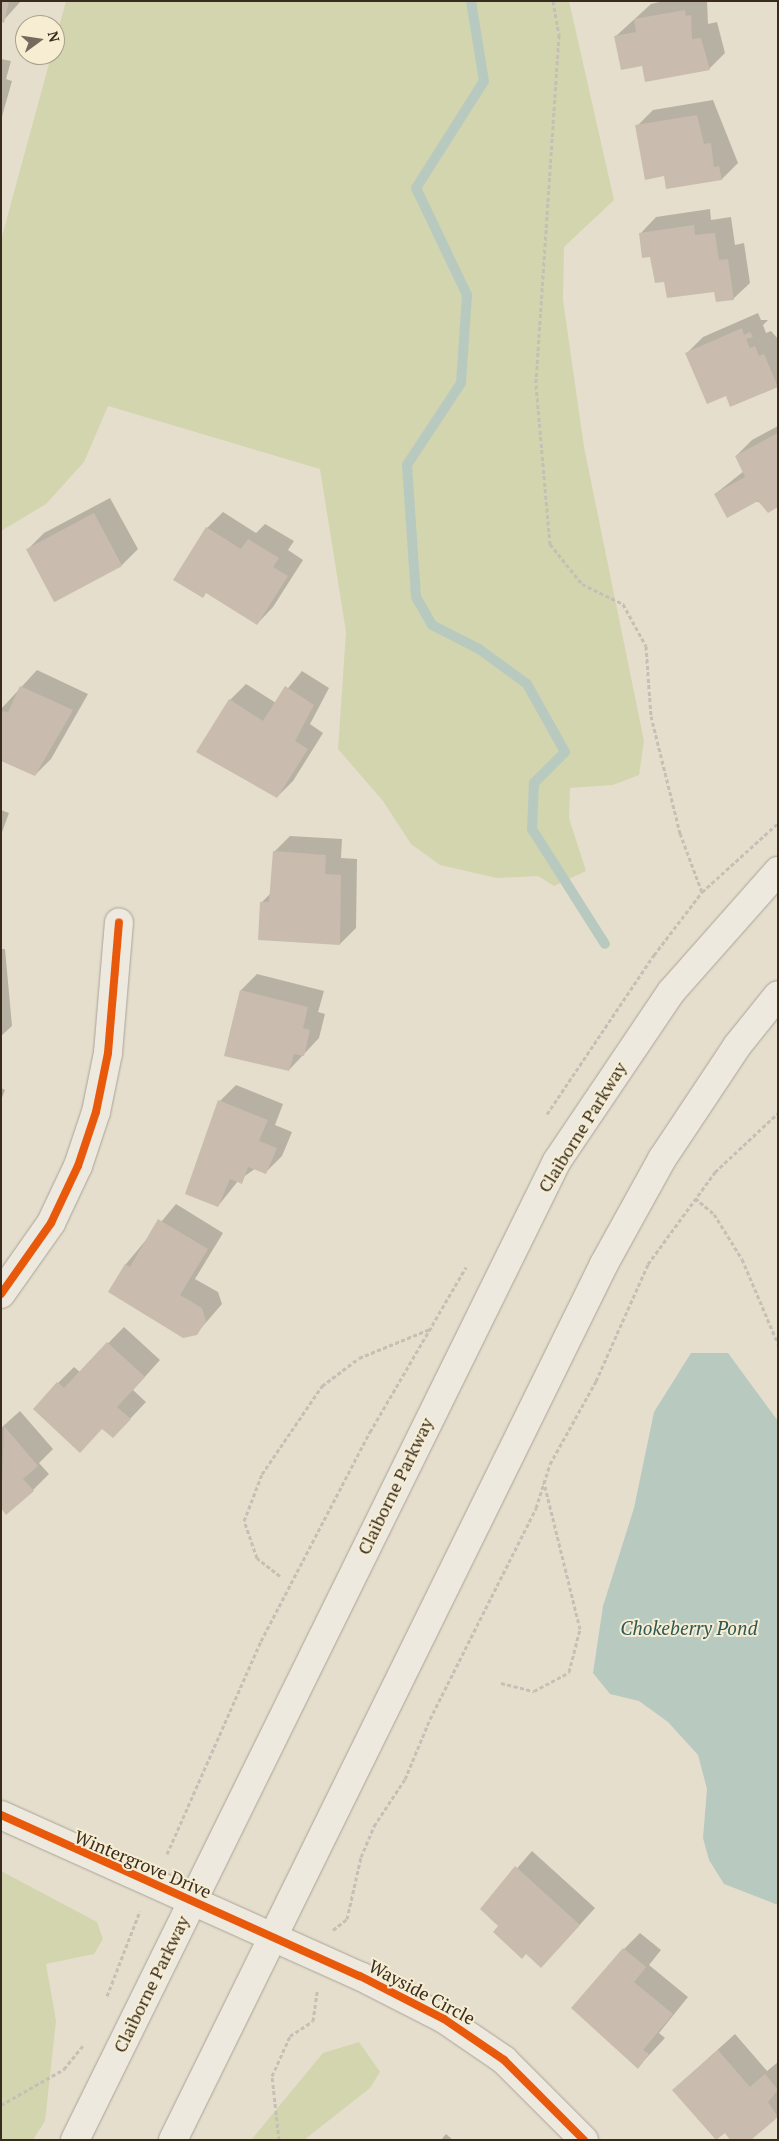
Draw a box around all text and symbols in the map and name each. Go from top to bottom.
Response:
north arrow [15,15,65,65]
text: N [44,29,65,44]
street label: Claiborne Parkway [533,1058,631,1196]
street label: Claiborne Parkway [353,1414,437,1558]
water label: Chokeberry Pond [620,1617,758,1639]
street label: Wintergrove Drive [71,1825,215,1903]
street label: Claiborne Parkway [109,1912,193,2056]
street label: Wayside Circle [365,1955,479,2029]

